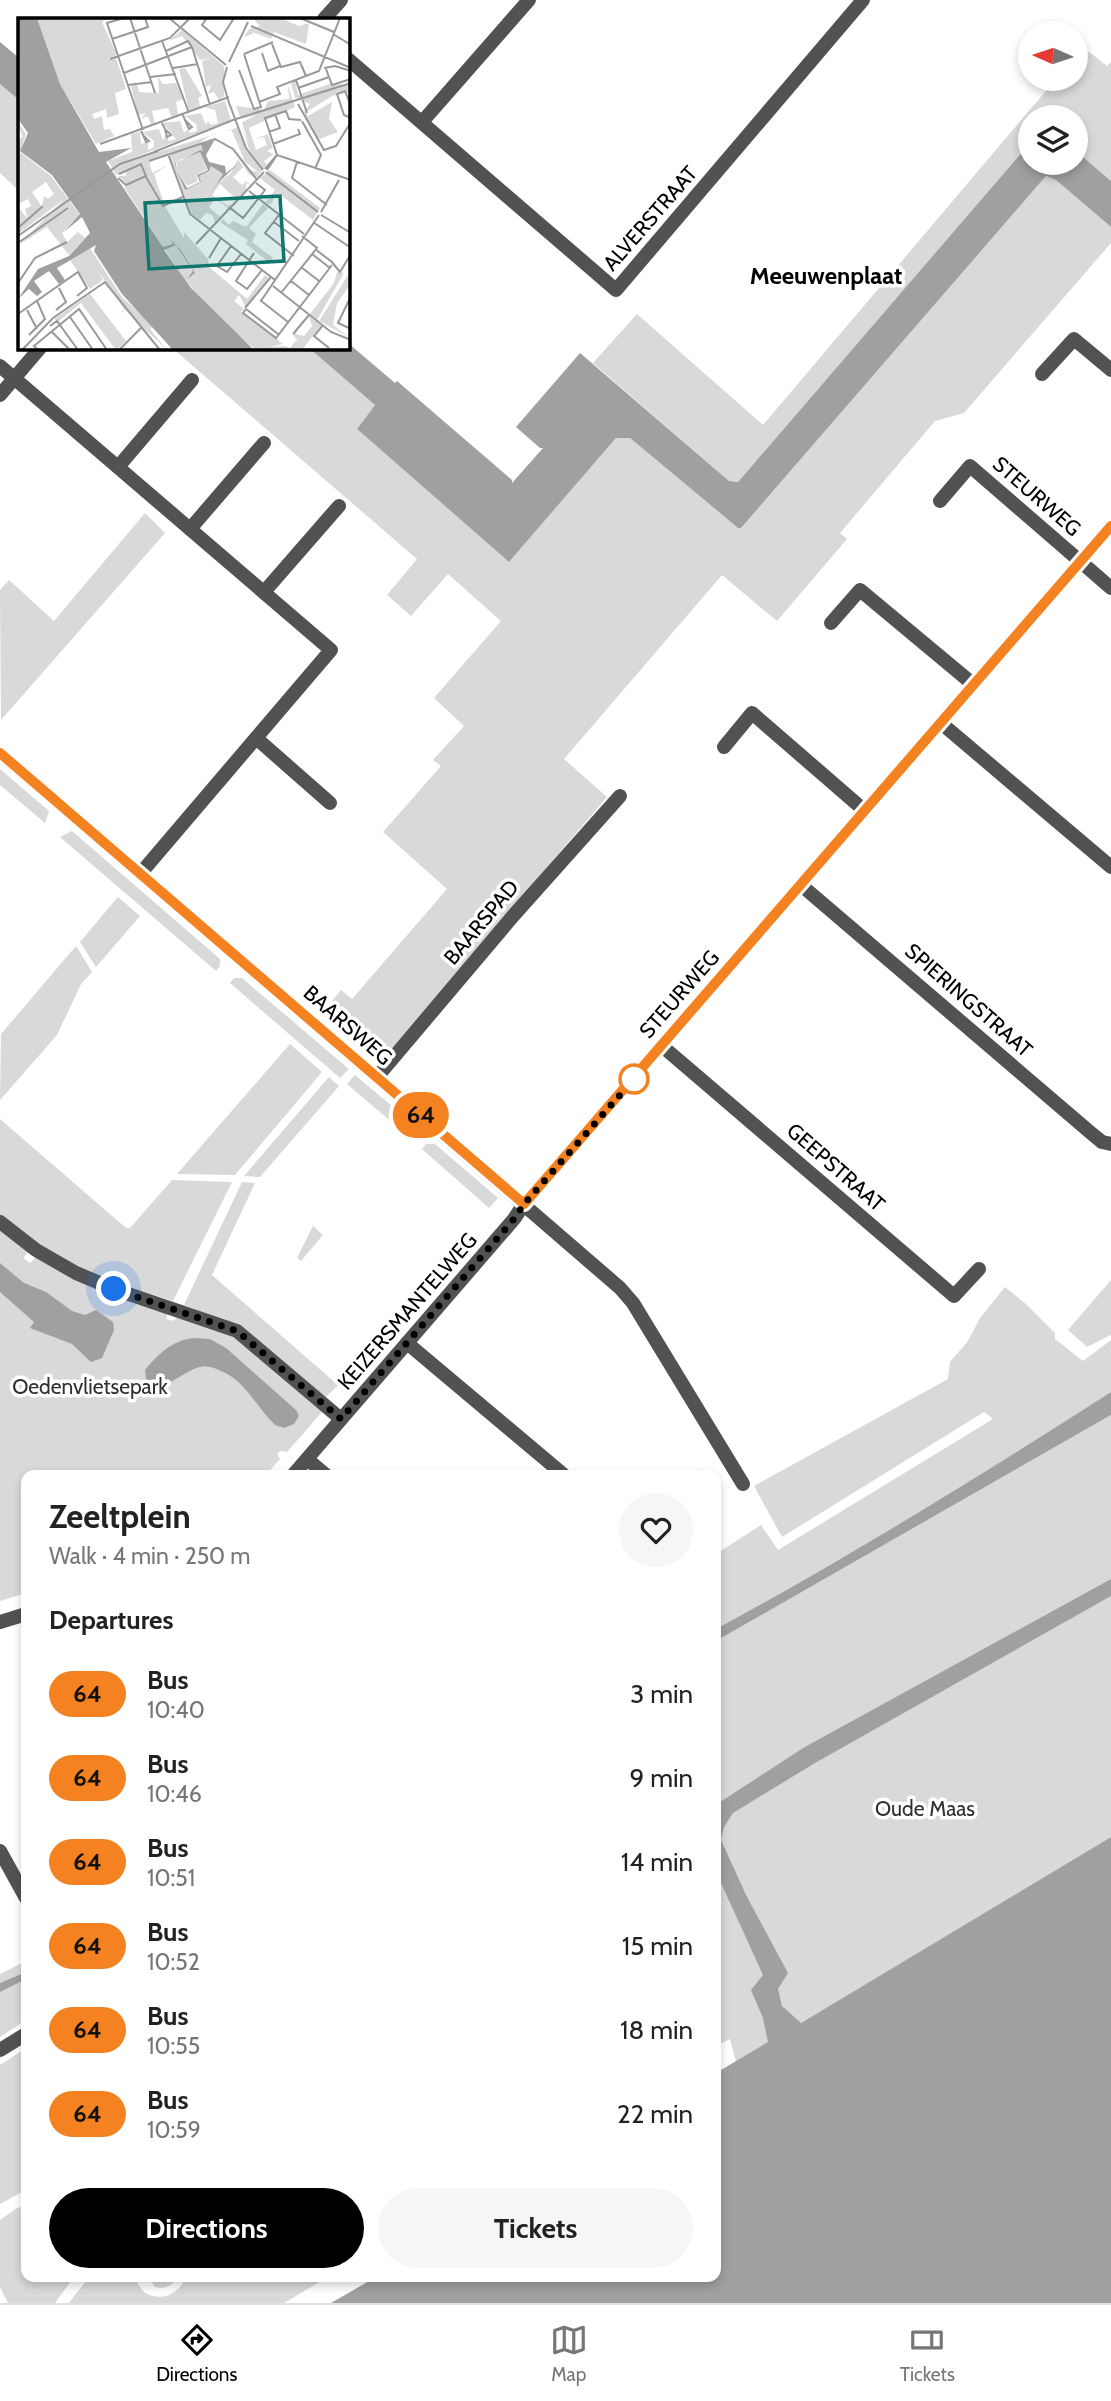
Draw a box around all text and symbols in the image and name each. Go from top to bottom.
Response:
inset map [18,18,350,350]
north arrow [1018,21,1088,91]
map controls [1018,21,1088,175]
button: layers [1018,105,1088,175]
street label: ALVERSTRAAT [598,161,702,275]
district label: Meeuwenplaat [750,261,902,290]
street label: STEURWEG [988,451,1086,541]
street label: BAARSPAD [438,875,524,969]
street label: SPIERINGSTRAAT [900,938,1038,1062]
street label: STEURWEG [634,945,724,1043]
street label: BAARSWEG [299,980,397,1070]
unlabelled marker [619,1064,649,1094]
line badge: 64 [390,1092,452,1138]
text: 64 [407,1100,435,1129]
street label: GEEPSTRAAT [782,1118,890,1216]
street label: KEIZERSMANTELWEG [332,1228,482,1394]
your location [96,1271,131,1306]
park label: Oedenvlietsepark [12,1374,168,1399]
button: heart [619,1493,693,1567]
text: Zeeltplein [49,1496,191,1536]
text: Walk · 4 min · 250 m [49,1542,251,1570]
text: Departures [49,1604,173,1636]
text: Bus [147,1664,188,1696]
text: 3 min [630,1678,693,1710]
text: 64 [73,1679,102,1708]
text: 10:40 [147,1696,205,1724]
text: Bus [147,1748,188,1780]
text: 9 min [630,1762,693,1794]
text: 64 [73,1763,102,1792]
text: 10:46 [147,1780,202,1808]
park label: Oude Maas [875,1796,975,1821]
text: Bus [147,1832,188,1864]
text: 14 min [621,1846,693,1878]
text: 64 [73,1847,102,1876]
text: 10:51 [147,1864,195,1892]
text: Bus [147,1916,188,1948]
text: 15 min [622,1930,693,1962]
text: 64 [73,1931,102,1960]
text: 10:52 [147,1948,200,1976]
text: Bus [147,2000,188,2032]
text: 18 min [620,2014,693,2046]
text: 64 [73,2015,102,2044]
text: 10:55 [147,2032,200,2060]
text: Bus [147,2084,188,2116]
text: 22 min [617,2098,693,2130]
text: 64 [73,2099,102,2128]
text: 10:59 [147,2116,201,2144]
button: Directions [49,2188,364,2268]
button: Tickets [378,2188,693,2268]
tab: Directions [156,2321,237,2386]
tab: Map [550,2321,588,2386]
tab: Tickets [900,2321,955,2386]

